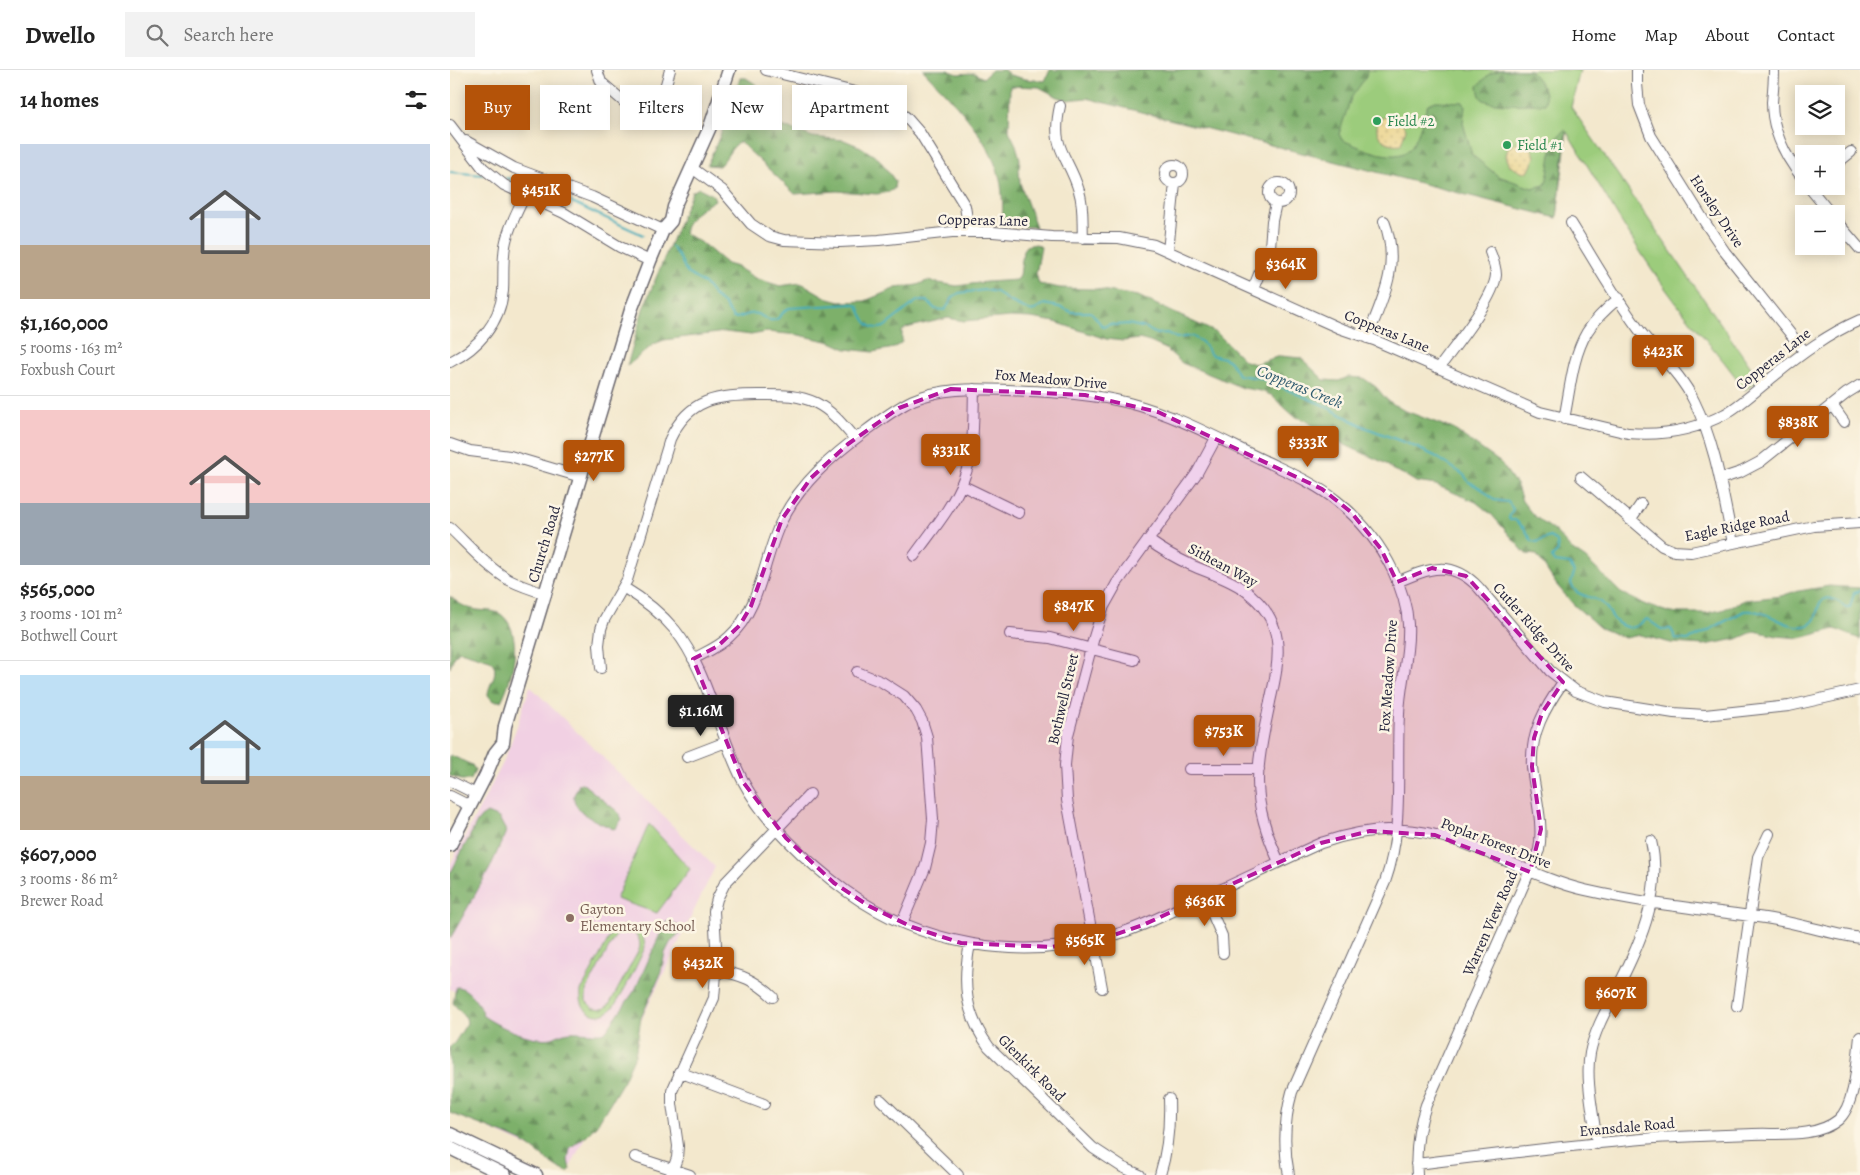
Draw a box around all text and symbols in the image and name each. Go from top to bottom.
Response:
search box [125,12,475,57]
text: Dwello [25,19,95,51]
icon: search [143,21,171,49]
text: Search here [183,22,274,48]
text: Home [1571,23,1616,47]
text: Map [1644,23,1677,47]
text: About [1705,23,1749,47]
text: Contact [1777,23,1835,47]
chip: Buy [465,85,530,130]
chip: Rent [540,85,610,130]
chip: Filters [620,85,702,130]
chip: New [712,85,782,130]
chip: Apartment [792,85,907,130]
map controls [1795,85,1845,255]
button: layers [1795,85,1845,135]
text: 14 homes [20,86,99,114]
icon: filters [402,86,430,114]
place label: Field #2 [1387,111,1435,131]
marker: Field #2 [1371,115,1383,127]
place label: Field #1 [1517,135,1563,155]
marker: Field #1 [1501,139,1513,151]
button: + [1795,145,1845,195]
street label: Horsley Drive [1685,171,1749,252]
pin: $451K [506,174,576,216]
icon: home [180,177,270,267]
text: $451K [522,179,560,201]
button: − [1795,205,1845,255]
street label: Copperas Lane [938,209,1029,231]
pin: $364K [1251,248,1321,290]
text: $364K [1266,253,1306,275]
street label: Copperas Lane [1341,305,1433,357]
text: $1,160,000 [20,309,108,337]
street label: Copperas Lane [1731,323,1815,395]
pin: $423K [1628,334,1698,377]
text: 5 rooms · 163 m² [20,337,122,359]
text: $423K [1643,340,1683,362]
text: Foxbush Court [20,359,115,381]
water label: Copperas Creek [1254,360,1346,414]
street label: Fox Meadow Drive [994,364,1108,394]
pin: $838K [1763,406,1833,448]
text: $838K [1778,411,1818,433]
pin: $333K [1273,426,1343,468]
text: $333K [1289,431,1327,453]
pin: $331K [916,434,986,476]
text: $331K [932,439,970,461]
pin: $277K [559,440,629,482]
icon: home [180,442,270,532]
text: $277K [574,445,614,467]
street label: Church Road [523,502,565,585]
street label: Eagle Ridge Road [1683,506,1792,546]
street label: Sithean Way [1185,538,1262,592]
text: $565,000 [20,575,95,603]
street label: Cutler Ridge Drive [1489,578,1580,676]
pin: $847K [1039,590,1109,632]
text: $847K [1054,595,1094,617]
text: 3 rooms · 101 m² [20,603,122,625]
street label: Fox Meadow Drive [1374,619,1402,733]
text: Bothwell Court [20,625,118,647]
street label: Bothwell Street [1043,651,1083,747]
pin: $1.16M [660,694,742,737]
text: $1.16M [679,700,723,722]
icon: home [180,707,270,797]
pin: $753K [1189,714,1259,757]
text: $753K [1205,720,1243,742]
street label: Poplar Forest Drive [1438,813,1554,873]
text: $607,000 [20,840,96,868]
street label: Warren View Road [1457,866,1523,980]
text: 3 rooms · 86 m² [20,868,118,890]
pin: $636K [1170,884,1240,927]
text: Brewer Road [20,890,103,912]
text: $636K [1185,890,1225,912]
place label: Gayton Elementary School [580,899,695,936]
marker: Gayton Elementary School [564,912,576,924]
pin: $565K [1050,924,1120,966]
text: $565K [1065,929,1105,951]
pin: $432K [668,946,738,989]
text: $432K [683,952,723,974]
pin: $607K [1581,976,1651,1019]
text: $607K [1596,982,1636,1004]
street label: Glenkirk Road [994,1030,1071,1107]
street label: Evansdale Road [1578,1113,1676,1141]

